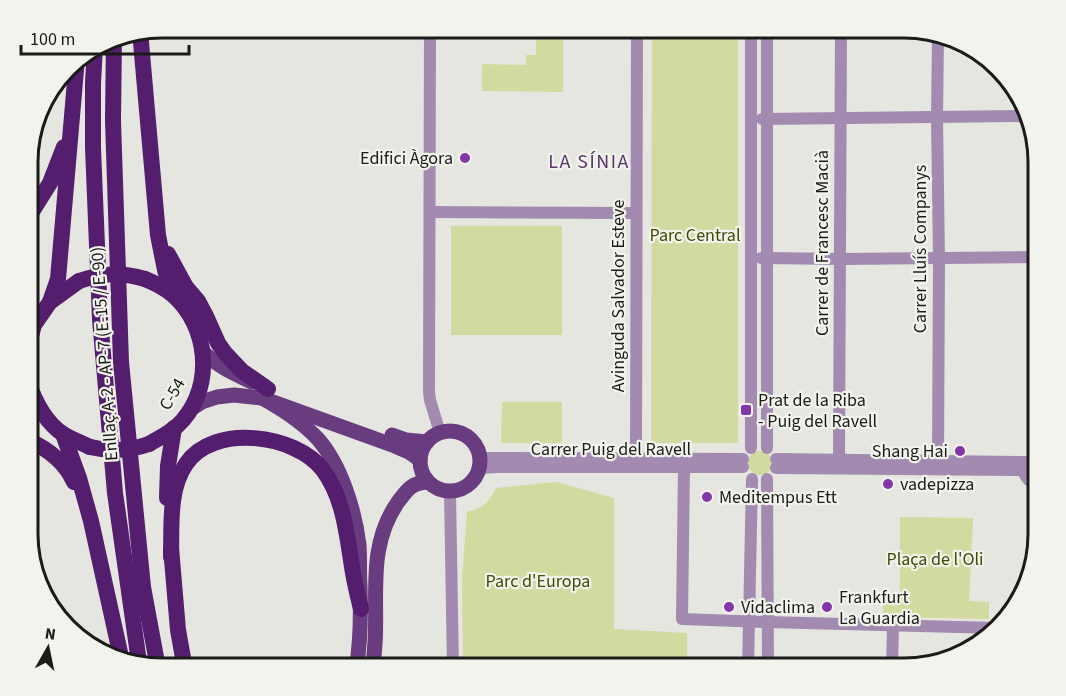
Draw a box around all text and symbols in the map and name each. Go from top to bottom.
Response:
scale bar [21,18,189,56]
text: 100 m [30,27,75,52]
place label: Edifici Àgora [360,146,453,171]
district label: LA SÍNIA [548,148,630,176]
street label: Carrer de Francesc Macià [810,150,835,336]
marker: Edifici Àgora [458,151,472,165]
street label: Carrer Lluís Companys [908,165,933,333]
street label: Avinguda Salvador Esteve [606,200,631,392]
park label: Parc Central [650,223,740,248]
street label: Enllaç A-2 - AP-7 (E-15 / E-90) [85,246,124,462]
street label: C-54 [153,374,192,415]
place label: Prat de la Riba - Puig del Ravell [758,388,877,434]
marker: Prat de la Riba - Puig del Ravell [739,403,753,417]
street label: Carrer Puig del Ravell [531,437,691,462]
place label: Shang Hai [872,439,948,464]
marker: Shang Hai [953,444,967,458]
place label: vadepizza [900,472,974,497]
marker: vadepizza [881,477,895,491]
place label: Meditempus Ett [719,485,837,510]
marker: Meditempus Ett [700,490,714,504]
park label: Plaça de l'Oli [886,547,984,572]
park label: Parc d'Europa [486,569,590,594]
place label: Frankfurt La Guardia [839,585,920,631]
place label: Vidaclima [741,595,815,620]
marker: Vidaclima [722,600,736,614]
marker: Frankfurt La Guardia [820,600,834,614]
north arrow [18,618,78,678]
text: N [43,622,57,646]

